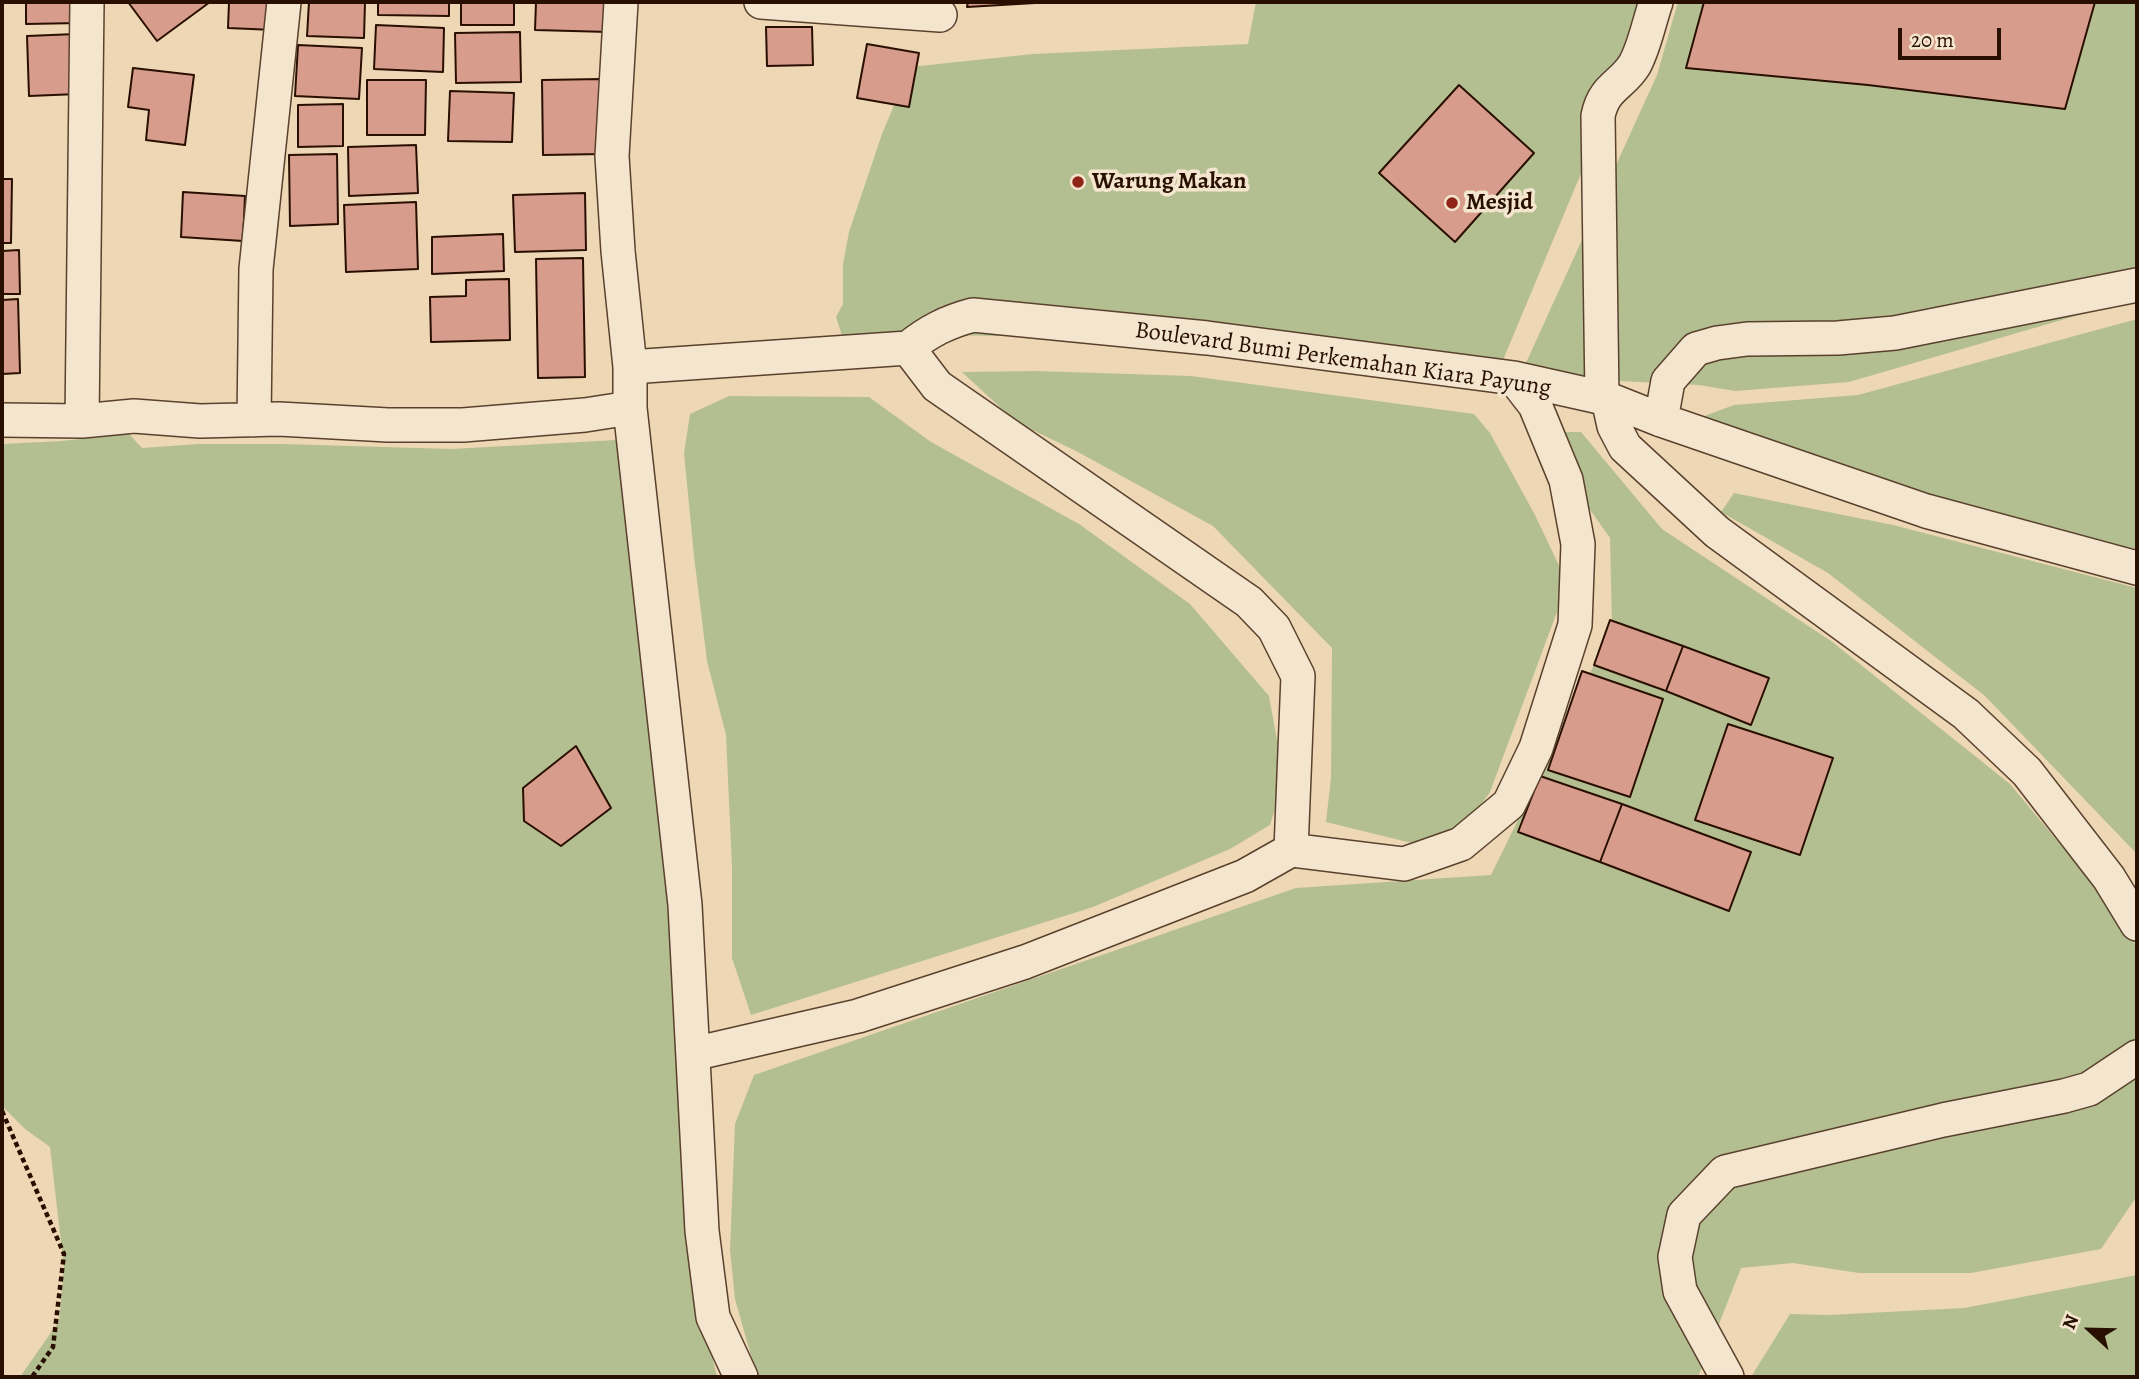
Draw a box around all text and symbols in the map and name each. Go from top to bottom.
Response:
scale bar [1901,14,2004,58]
text: 20 m [1911,26,1954,54]
place label: Warung Makan [1092,168,1247,196]
marker: Warung Makan [1070,174,1086,190]
place label: Mesjid [1466,189,1533,217]
marker: Mesjid [1444,195,1460,211]
street label: Boulevard Bumi Perkemahan Kiara Payung [1133,317,1553,403]
north arrow [2055,1295,2125,1365]
text: N [2056,1311,2085,1333]

